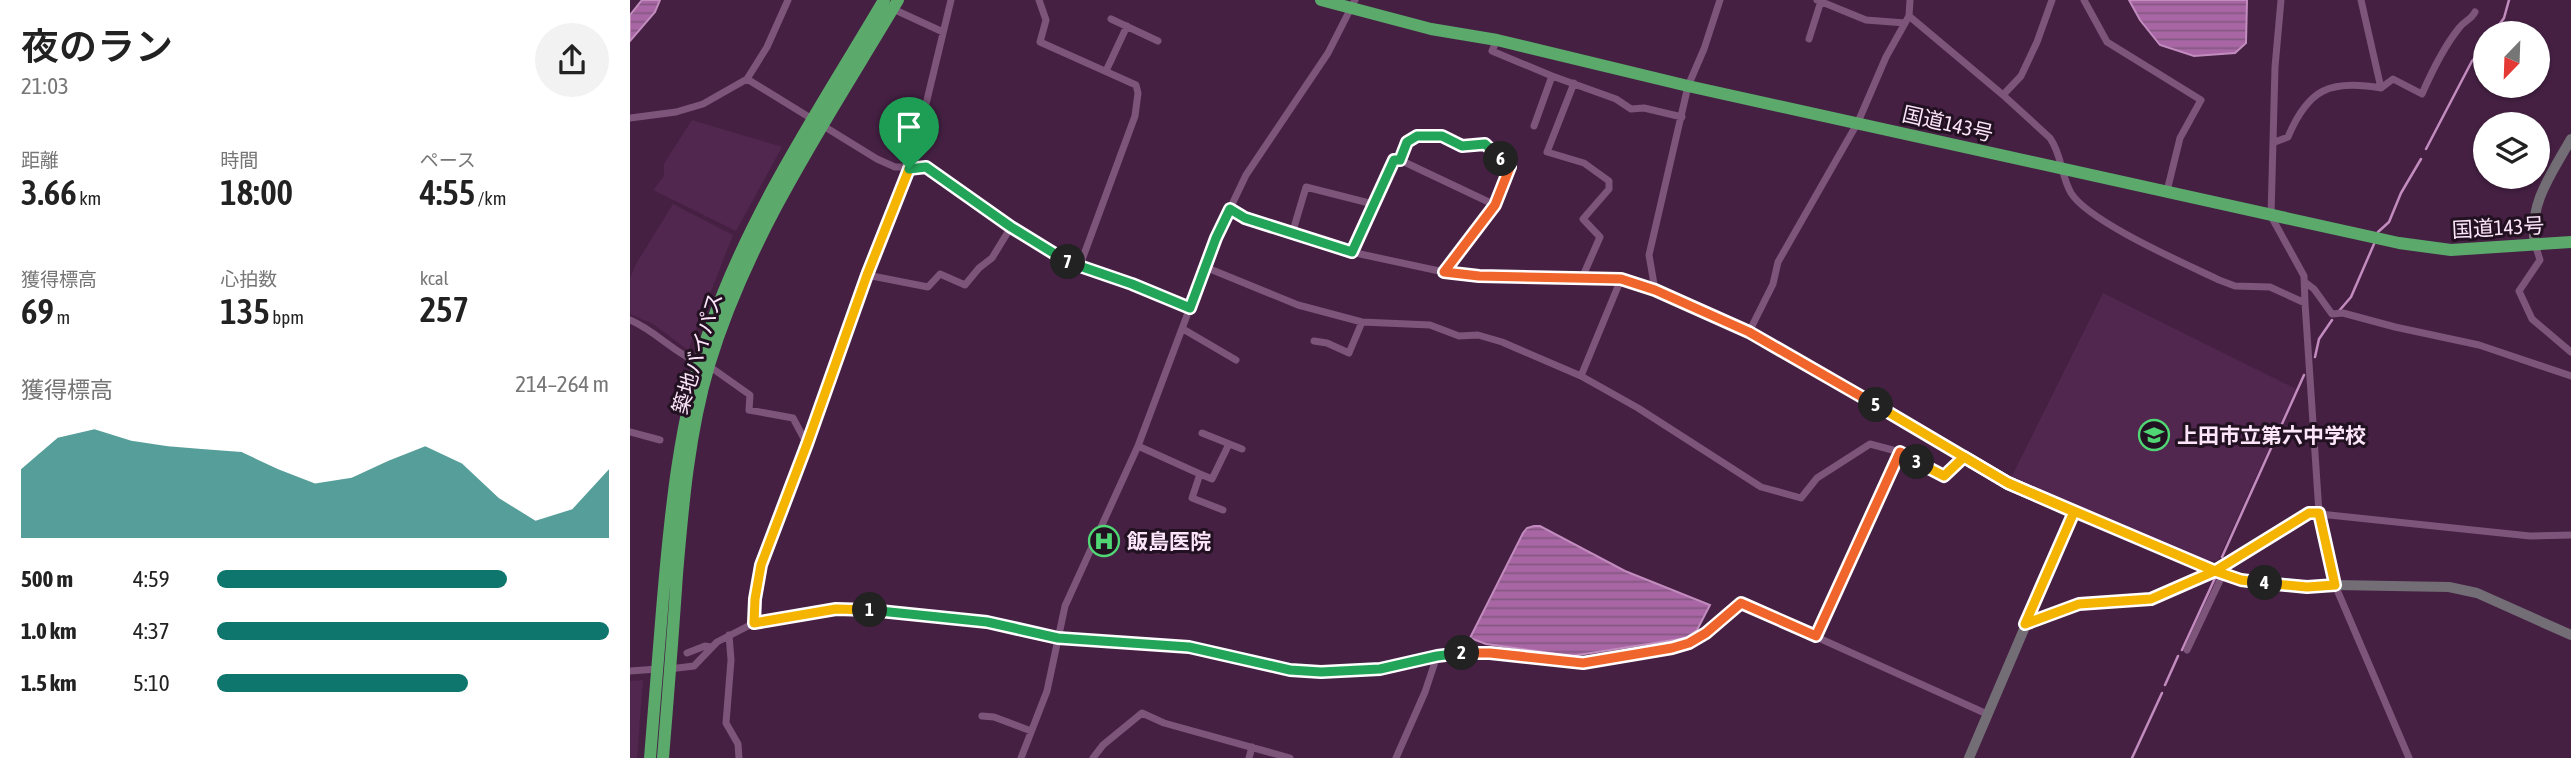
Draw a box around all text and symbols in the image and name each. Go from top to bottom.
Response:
north arrow [2473,21,2550,98]
map controls [2473,21,2550,189]
button: share [535,23,609,97]
text: 夜のラン [21,25,173,68]
text: 21:03 [21,73,69,99]
pin [879,97,939,169]
street label: 国道143号 [1900,101,1996,145]
icon: arrive [890,108,928,146]
button: layers [2473,112,2550,189]
pin: 6 [1484,142,1518,176]
text: 6 [1496,147,1505,169]
text: 距離 [21,149,59,171]
text: 時間 [220,149,258,171]
text: ペース [420,149,476,171]
text: 3.66 [21,172,77,212]
text: 18:00 [220,172,293,212]
text: 4:55 [420,172,475,212]
text: km [77,187,101,209]
text: /km [475,187,506,209]
street label: 国道143号 [2451,213,2545,241]
pin: 7 [1050,244,1086,280]
text: 7 [1063,250,1072,272]
text: kcal [420,267,449,289]
text: 獲得標高 [21,268,97,290]
text: 心拍数 [220,268,277,290]
text: 257 [420,289,469,329]
street label: 築地バイパス [667,289,727,417]
text: 69 [21,291,54,331]
text: 135 [220,291,270,331]
text: m [54,306,70,328]
text: bpm [270,306,304,328]
text: 214–264 m [515,371,609,397]
text: 獲得標高 [21,377,113,403]
pin: 5 [1858,388,1894,422]
text: 5 [1871,393,1880,415]
school or university icon: 上田市立第六中学校 [2137,418,2171,452]
place label: 上田市立第六中学校 [2177,423,2366,447]
pin: 3 [1900,444,1934,480]
text: 3 [1912,450,1921,472]
hospital icon: 飯島医院 [1087,524,1121,558]
place label: 飯島医院 [1126,529,1211,553]
text: 500 m [21,566,73,592]
text: 4:59 [133,566,170,592]
pin: 4 [2248,566,2282,600]
text: 4 [2260,571,2269,593]
pin: 1 [852,592,888,628]
text: 1 [865,598,874,620]
text: 1.0 km [21,618,77,644]
text: 4:37 [133,618,170,644]
pin: 2 [1444,636,1480,670]
text: 2 [1457,641,1466,663]
text: 1.5 km [21,670,77,696]
text: 5:10 [133,670,170,696]

